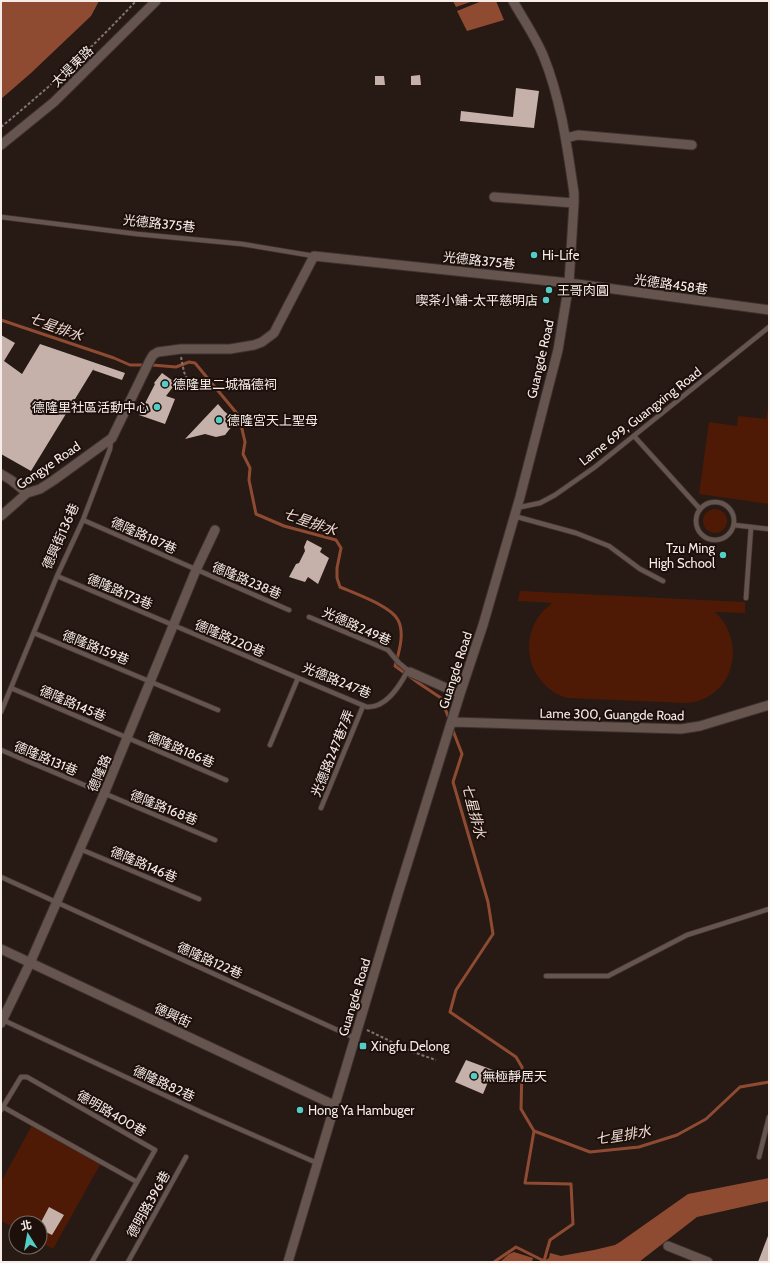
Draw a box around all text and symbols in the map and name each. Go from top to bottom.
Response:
street label: 太堤東路 [48,42,96,90]
street label: 光德路375巷 [122,211,196,235]
place label: Hi-Life [542,247,580,263]
street label: 光德路375巷 [442,248,516,272]
marker: Hi-Life [529,250,539,260]
street label: 光德路458巷 [633,271,709,297]
place label: 王哥肉圓 [557,282,609,298]
marker: 王哥肉圓 [544,285,554,295]
place label: 喫茶小鋪-太平慈明店 [415,292,538,308]
marker: 喫茶小鋪-太平慈明店 [541,295,551,305]
water label: 七星排水 [27,309,86,345]
street label: Guangde Road [523,318,557,400]
street label: Lame 699, Guangxing Road [576,363,704,469]
place label: 德隆里二城福德祠 [173,376,277,392]
marker: 德隆里二城福德祠 [160,379,170,389]
place label: 德隆里社區活動中心 [32,399,149,415]
marker: 德隆里社區活動中心 [152,402,162,412]
place label: 德隆宮天上聖母 [227,412,318,428]
marker: 德隆宮天上聖母 [214,415,224,425]
street label: Gongye Road [13,438,83,492]
street label: 德興街136巷 [38,500,82,572]
water label: 七星排水 [281,504,340,540]
street label: 德隆路187巷 [108,513,180,557]
place label: Tzu Ming High School [649,540,716,571]
marker: Tzu Ming High School [718,550,728,560]
street label: 德隆路238巷 [210,558,284,602]
street label: 德隆路173巷 [85,570,155,612]
street label: 光德路249巷 [320,604,394,648]
street label: 德隆路220巷 [192,616,268,660]
street label: 德隆路159巷 [60,626,132,668]
street label: Guangde Road [435,629,475,711]
street label: 光德路247巷 [300,659,374,701]
street label: 德隆路145巷 [37,682,109,724]
street label: Lame 300, Guangde Road [539,705,685,723]
street label: 光德路247巷7弄 [307,707,357,799]
street label: 德隆路186巷 [145,728,217,770]
street label: 德隆路131巷 [12,737,80,779]
street label: 德隆路 [84,752,114,794]
water label: 七星排水 [458,782,490,841]
street label: 德隆路168巷 [128,786,200,828]
street label: 德隆路146巷 [108,843,180,885]
street label: 德隆路122巷 [175,938,245,982]
street label: Guangde Road [335,956,373,1038]
street label: 德興街 [152,1000,194,1030]
place label: Xingfu Delong [371,1038,450,1054]
marker: Xingfu Delong [358,1041,368,1051]
street label: 德隆路82巷 [130,1062,198,1104]
place label: 無極靜居天 [482,1068,547,1084]
marker: 無極靜居天 [469,1071,479,1081]
street label: 德明路400巷 [74,1087,150,1139]
place label: Hong Ya Hambuger [308,1102,415,1118]
marker: Hong Ya Hambuger [295,1105,305,1115]
water label: 七星排水 [594,1122,653,1148]
street label: 德明路396巷 [123,1168,173,1240]
north arrow [8,1215,48,1255]
text: 北 [19,1217,33,1233]

